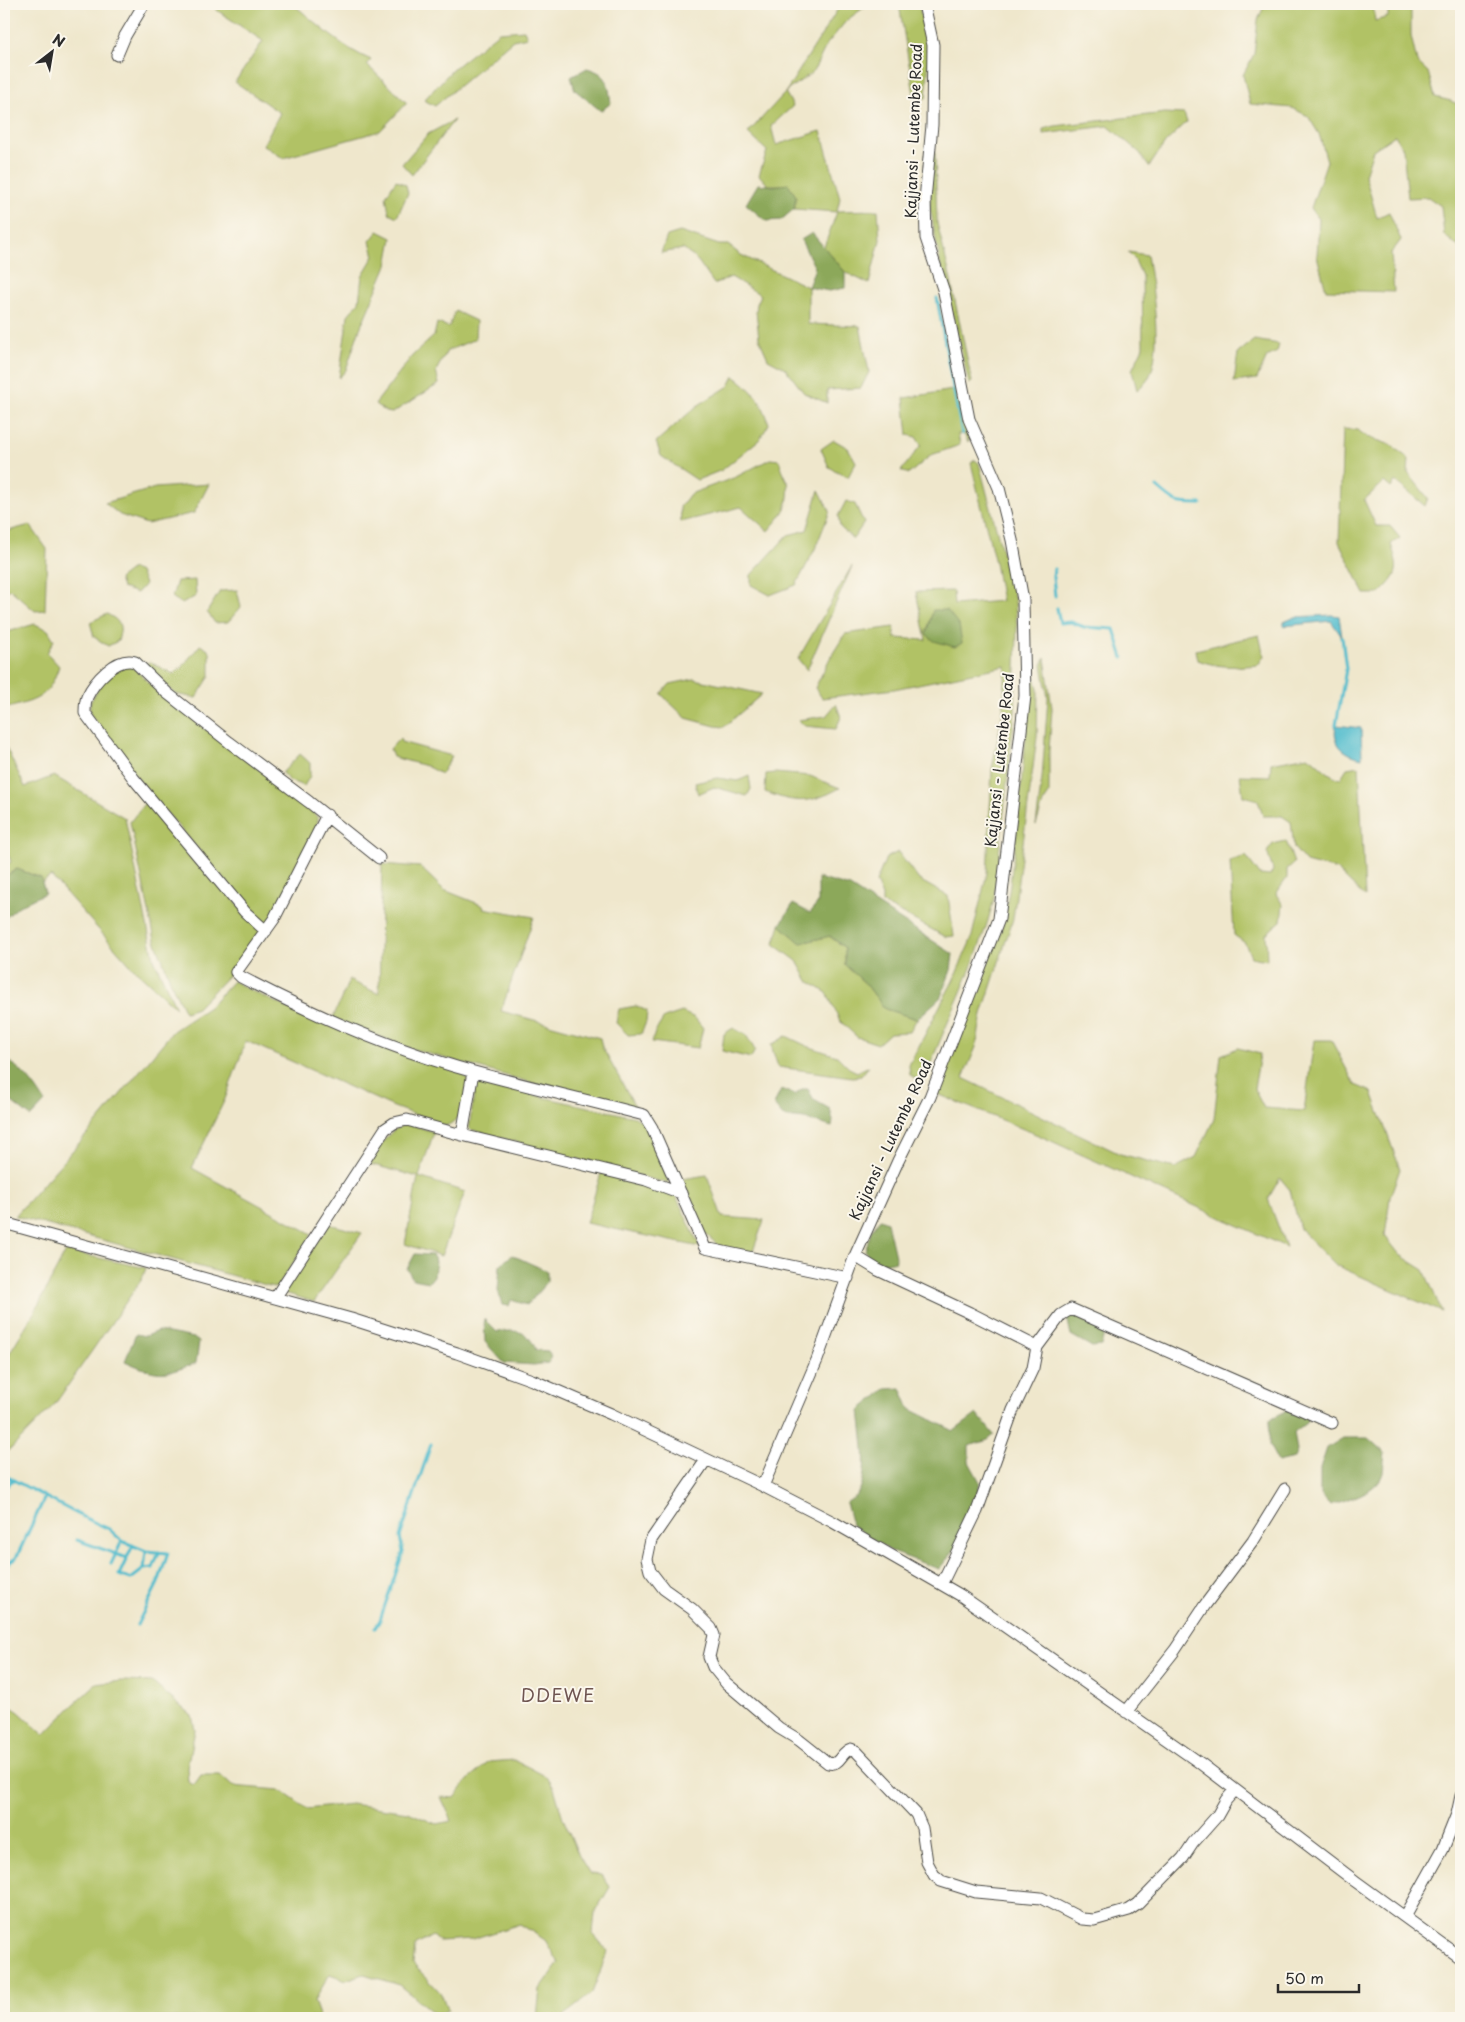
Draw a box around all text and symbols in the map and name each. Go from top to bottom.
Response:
north arrow [28,28,78,78]
text: N [49,29,69,52]
street label: Kajjansi - Lutembe Road [898,43,927,219]
street label: Kajjansi - Lutembe Road [978,672,1019,848]
street label: Kajjansi - Lutembe Road [842,1055,937,1223]
district label: DDEWE [521,1681,595,1708]
scale bar [1278,1962,1359,1994]
text: 50 m [1285,1966,1324,1989]

